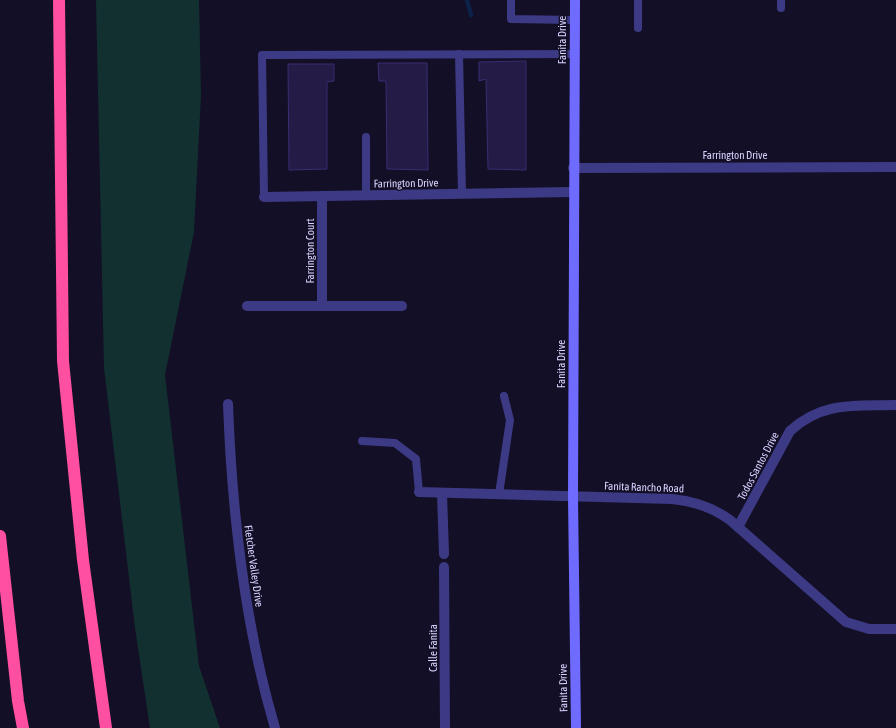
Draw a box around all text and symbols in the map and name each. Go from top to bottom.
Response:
street label: Fanita Drive [556,16,568,64]
street label: Farrington Drive [703,149,767,161]
street label: Farrington Drive [373,176,439,190]
street label: Farrington Court [304,218,316,284]
street label: Fanita Drive [555,340,567,388]
street label: Todos Santos Drive [735,430,781,502]
street label: Fanita Rancho Road [604,480,684,494]
street label: Fletcher Valley Drive [242,524,266,608]
street label: Calle Fanita [427,624,439,672]
street label: Fanita Drive [557,664,569,712]

